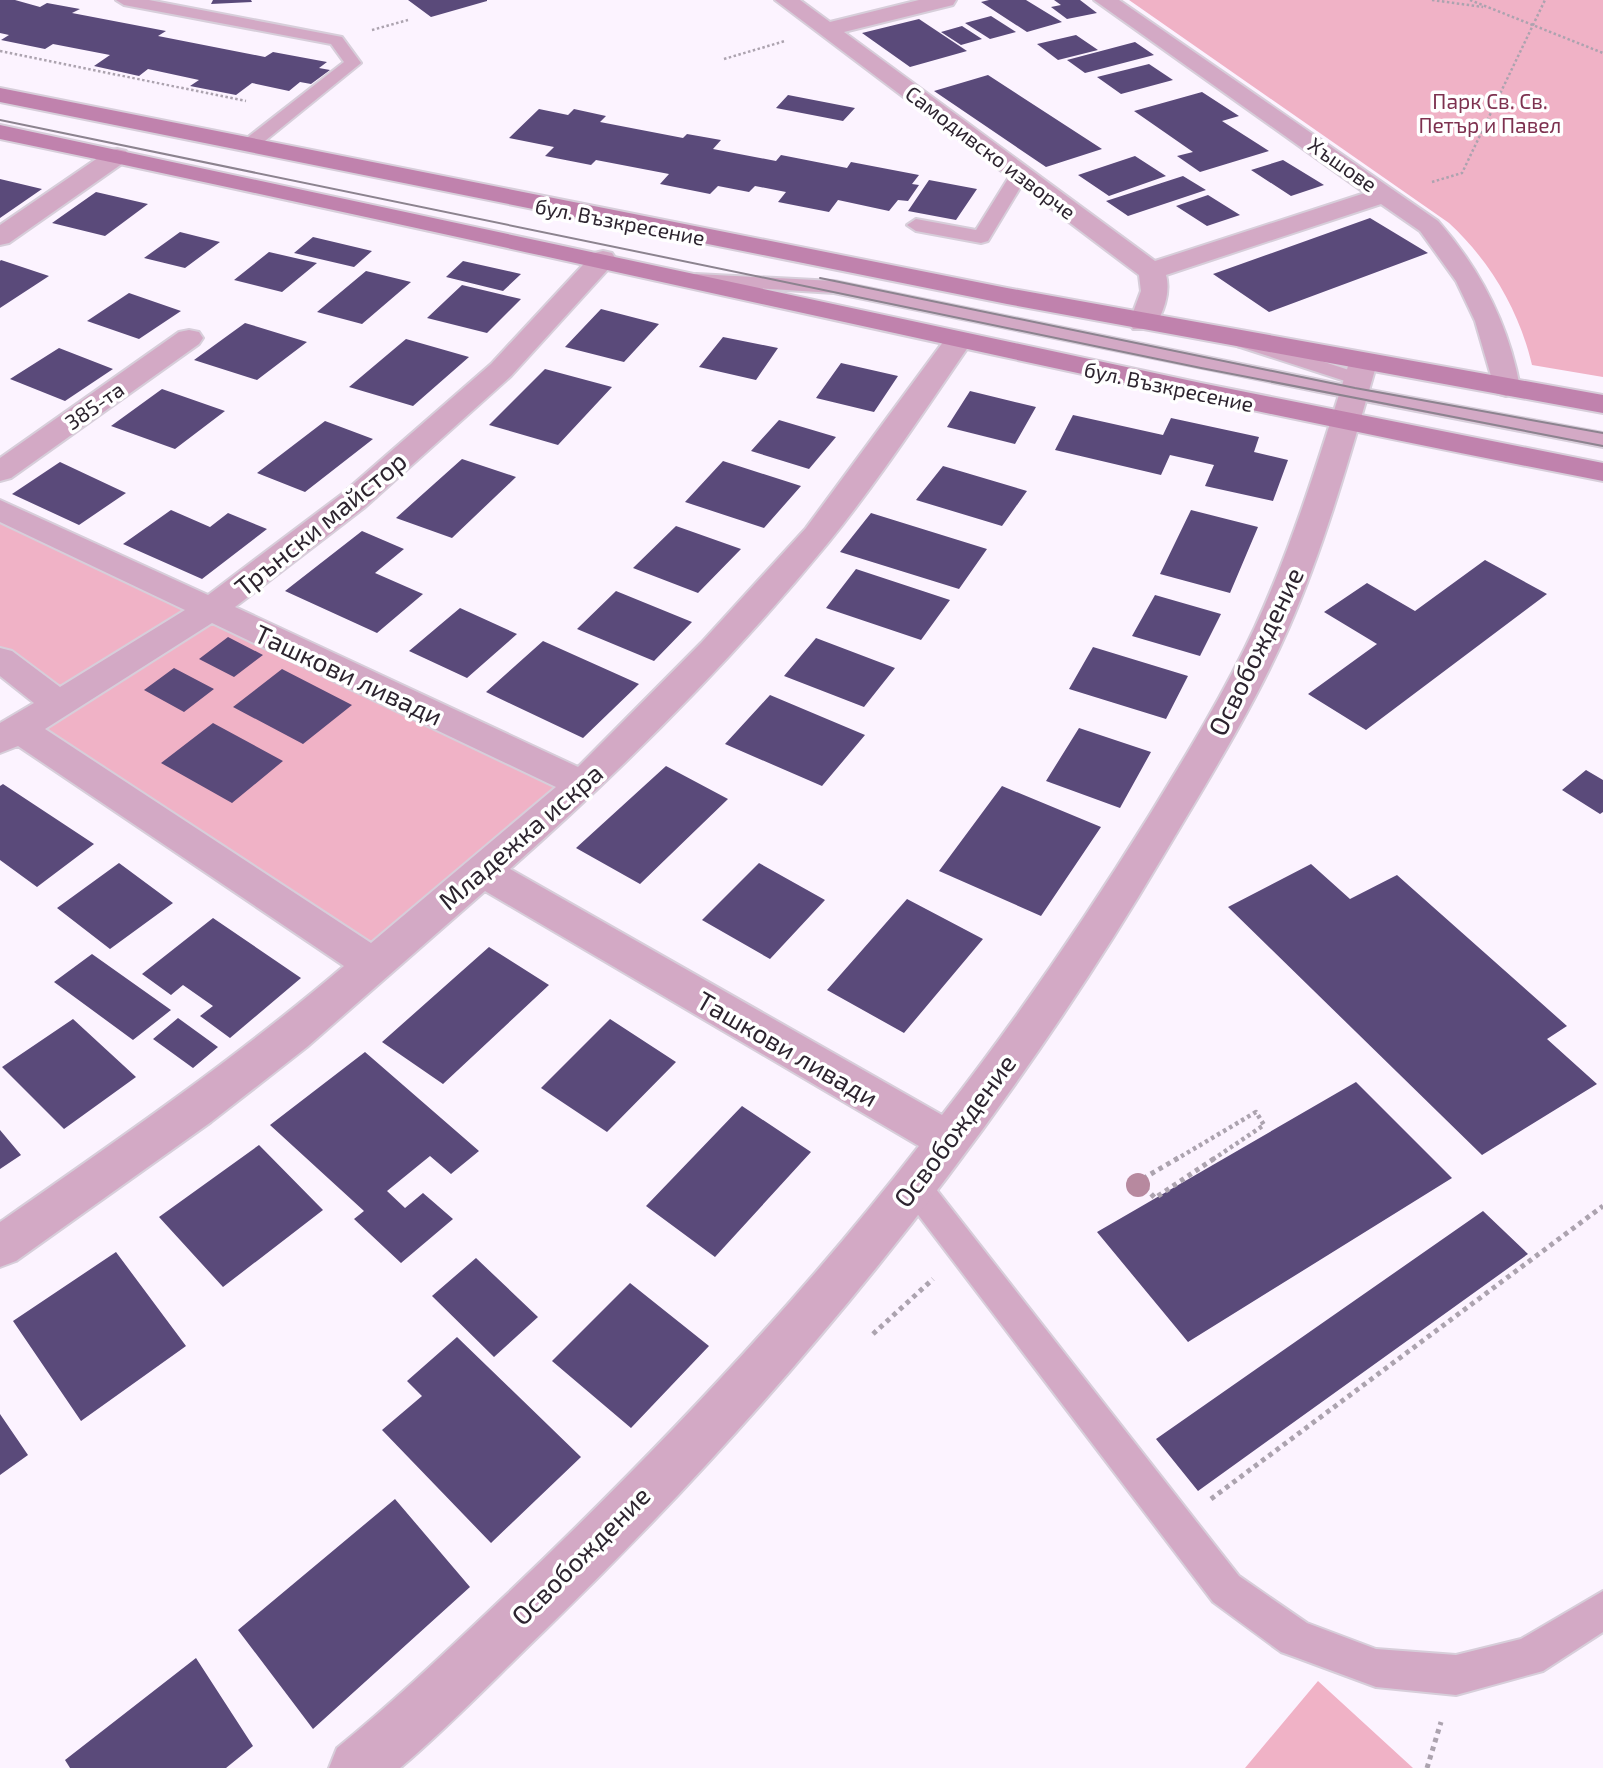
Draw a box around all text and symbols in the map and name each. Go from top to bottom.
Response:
street label: Самодивско изворче [901,80,1081,224]
park label: Парк Св. Св. Петър и Павел [1419,88,1561,137]
street label: Хъшове [1304,131,1382,197]
street label: бул. Възкресение [533,192,707,251]
street label: бул. Възкресение [1082,356,1256,417]
street label: 385-та [60,376,128,434]
street label: Трънски майстор [228,444,412,602]
street label: Освобождение [1201,562,1309,740]
street label: Ташкови ливади [250,617,448,731]
street label: Младежка искра [432,756,608,916]
street label: Ташкови ливади [692,984,884,1112]
street label: Освобождение [887,1048,1021,1212]
street label: Освобождение [504,1479,656,1631]

